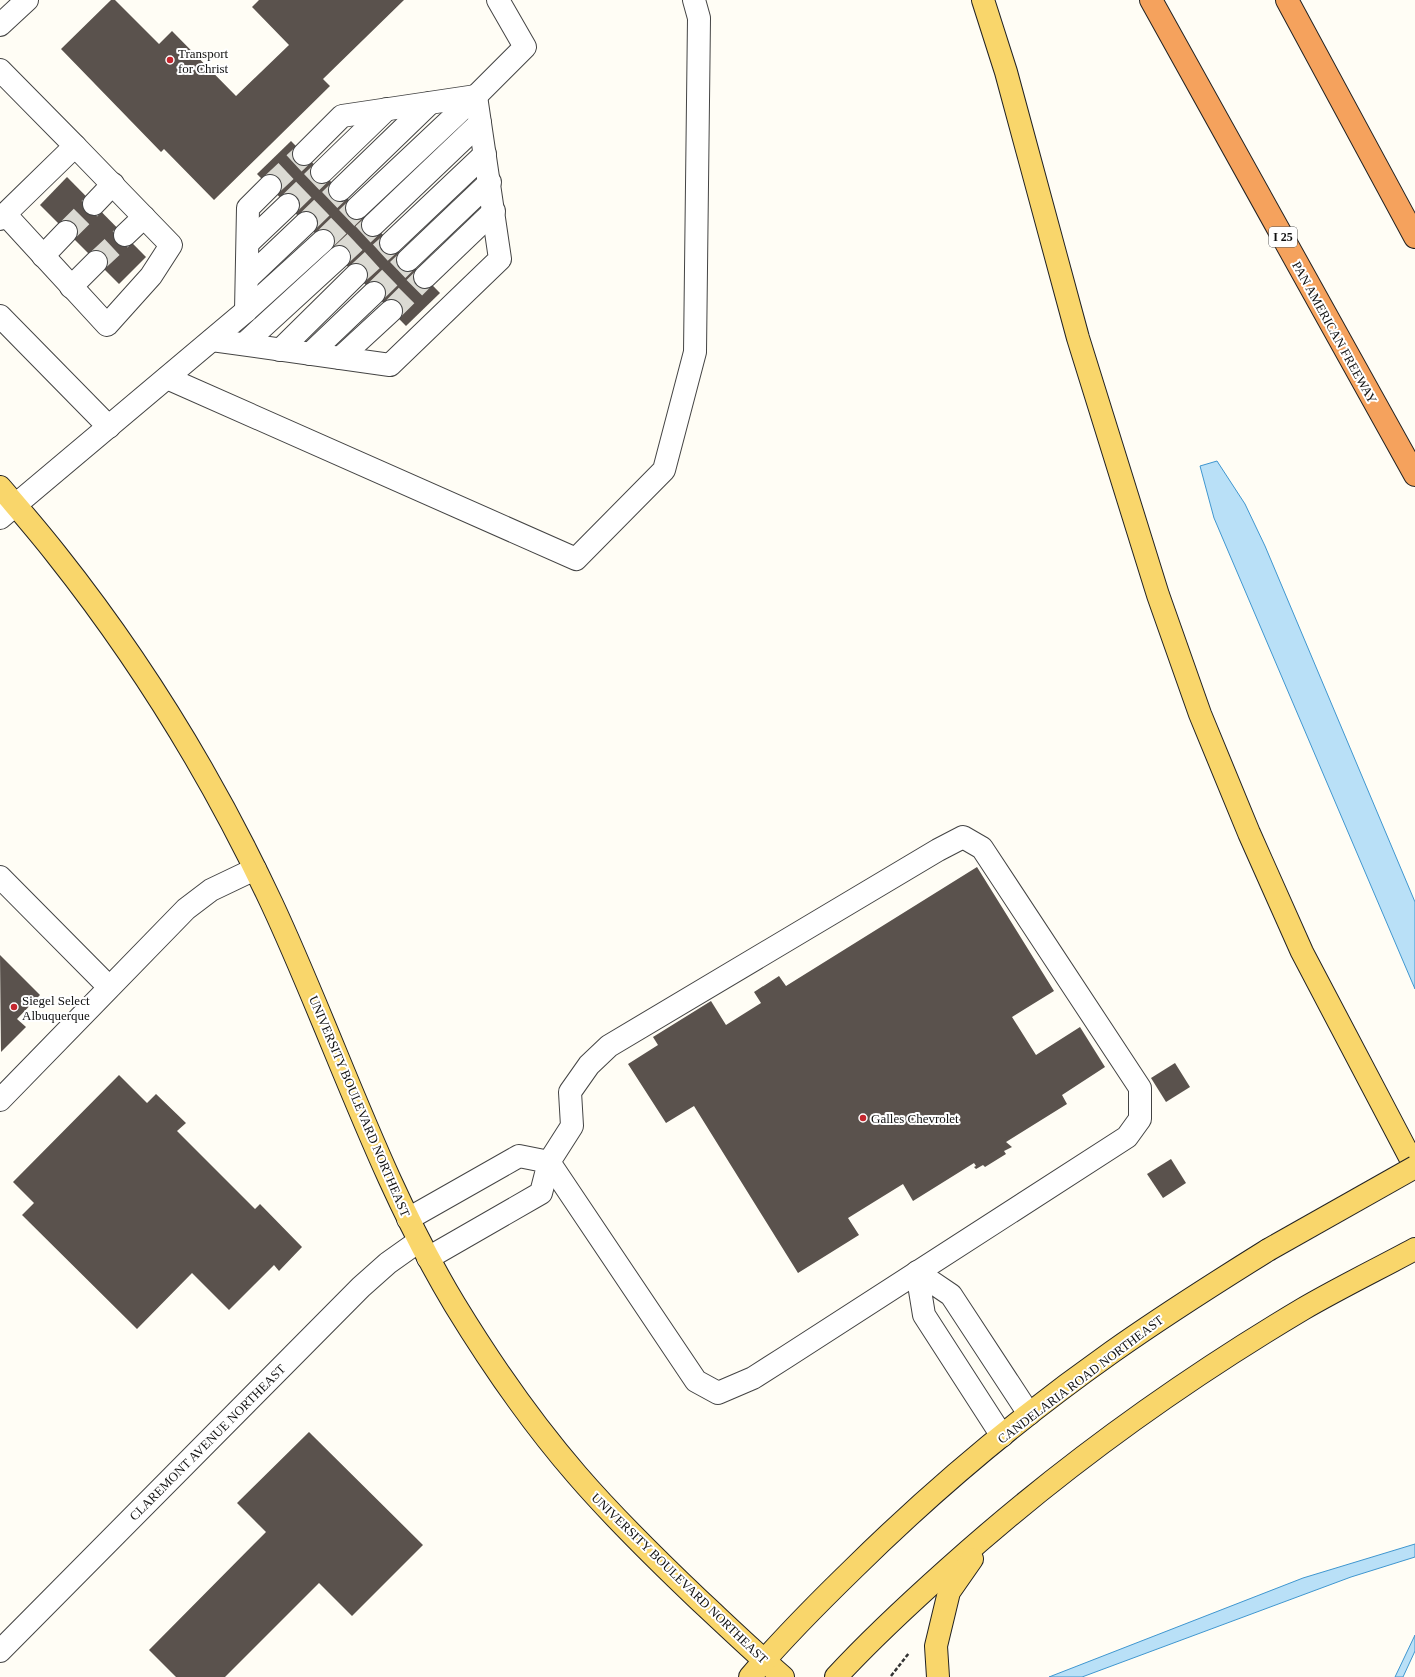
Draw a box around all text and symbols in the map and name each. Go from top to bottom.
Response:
place label: Transport for Christ [178,46,229,76]
marker: Transport for Christ [165,55,175,65]
road number: I 25 [1269,227,1297,247]
street label: PAN AMERICAN FREEWAY [1289,259,1380,406]
place label: Siegel Select Albuquerque [22,993,90,1023]
street label: UNIVERSITY BOULEVARD NORTHEAST [306,993,413,1219]
marker: Siegel Select Albuquerque [9,1002,19,1012]
place label: Galles Chevrolet [871,1111,959,1126]
marker: Galles Chevrolet [858,1113,868,1123]
street label: CANDELARIA ROAD NORTHEAST [994,1312,1166,1447]
street label: CLAREMONT AVENUE NORTHEAST [126,1361,289,1524]
street label: UNIVERSITY BOULEVARD NORTHEAST [588,1490,771,1667]

